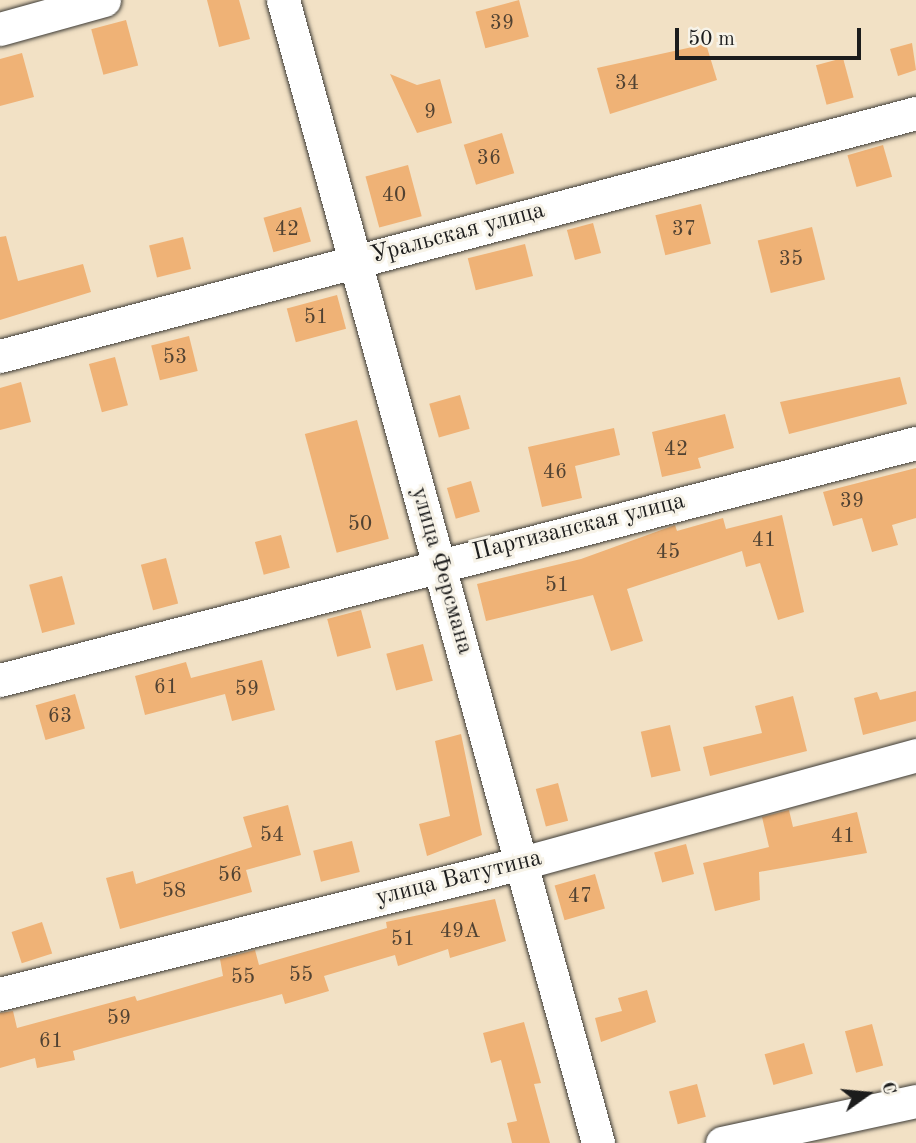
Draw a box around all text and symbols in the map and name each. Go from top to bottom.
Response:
house number: 39 [490,11,514,37]
scale bar [678,14,864,58]
text: 50 m [688,29,735,50]
house number: 34 [615,71,639,97]
house number: 9 [424,100,436,126]
house number: 36 [477,146,501,172]
house number: 40 [382,183,406,209]
street label: Уральская улица [368,197,548,271]
house number: 42 [275,217,299,243]
house number: 37 [672,217,696,243]
house number: 35 [779,247,803,273]
house number: 51 [304,305,328,331]
house number: 53 [163,345,187,371]
house number: 42 [664,437,688,463]
house number: 46 [543,460,567,486]
street label: улица Ферсмана [403,484,479,658]
street label: Партизанская улица [470,488,688,568]
house number: 39 [840,489,864,515]
house number: 50 [348,512,372,538]
house number: 41 [752,528,776,554]
house number: 45 [656,540,680,566]
house number: 51 [545,573,569,599]
house number: 61 [154,675,178,701]
house number: 59 [235,677,259,703]
house number: 63 [48,704,72,730]
house number: 54 [260,823,284,849]
house number: 41 [831,824,855,850]
street label: улица Ватутина [373,844,545,914]
house number: 56 [218,863,242,889]
house number: 58 [162,879,186,905]
house number: 47 [568,884,592,910]
house number: 49А [440,919,480,945]
house number: 51 [391,927,415,953]
house number: 55 [289,963,313,989]
house number: 55 [231,965,255,991]
house number: 59 [107,1006,131,1032]
house number: 61 [39,1029,63,1055]
north arrow [832,1059,902,1129]
text: С [877,1080,899,1097]

